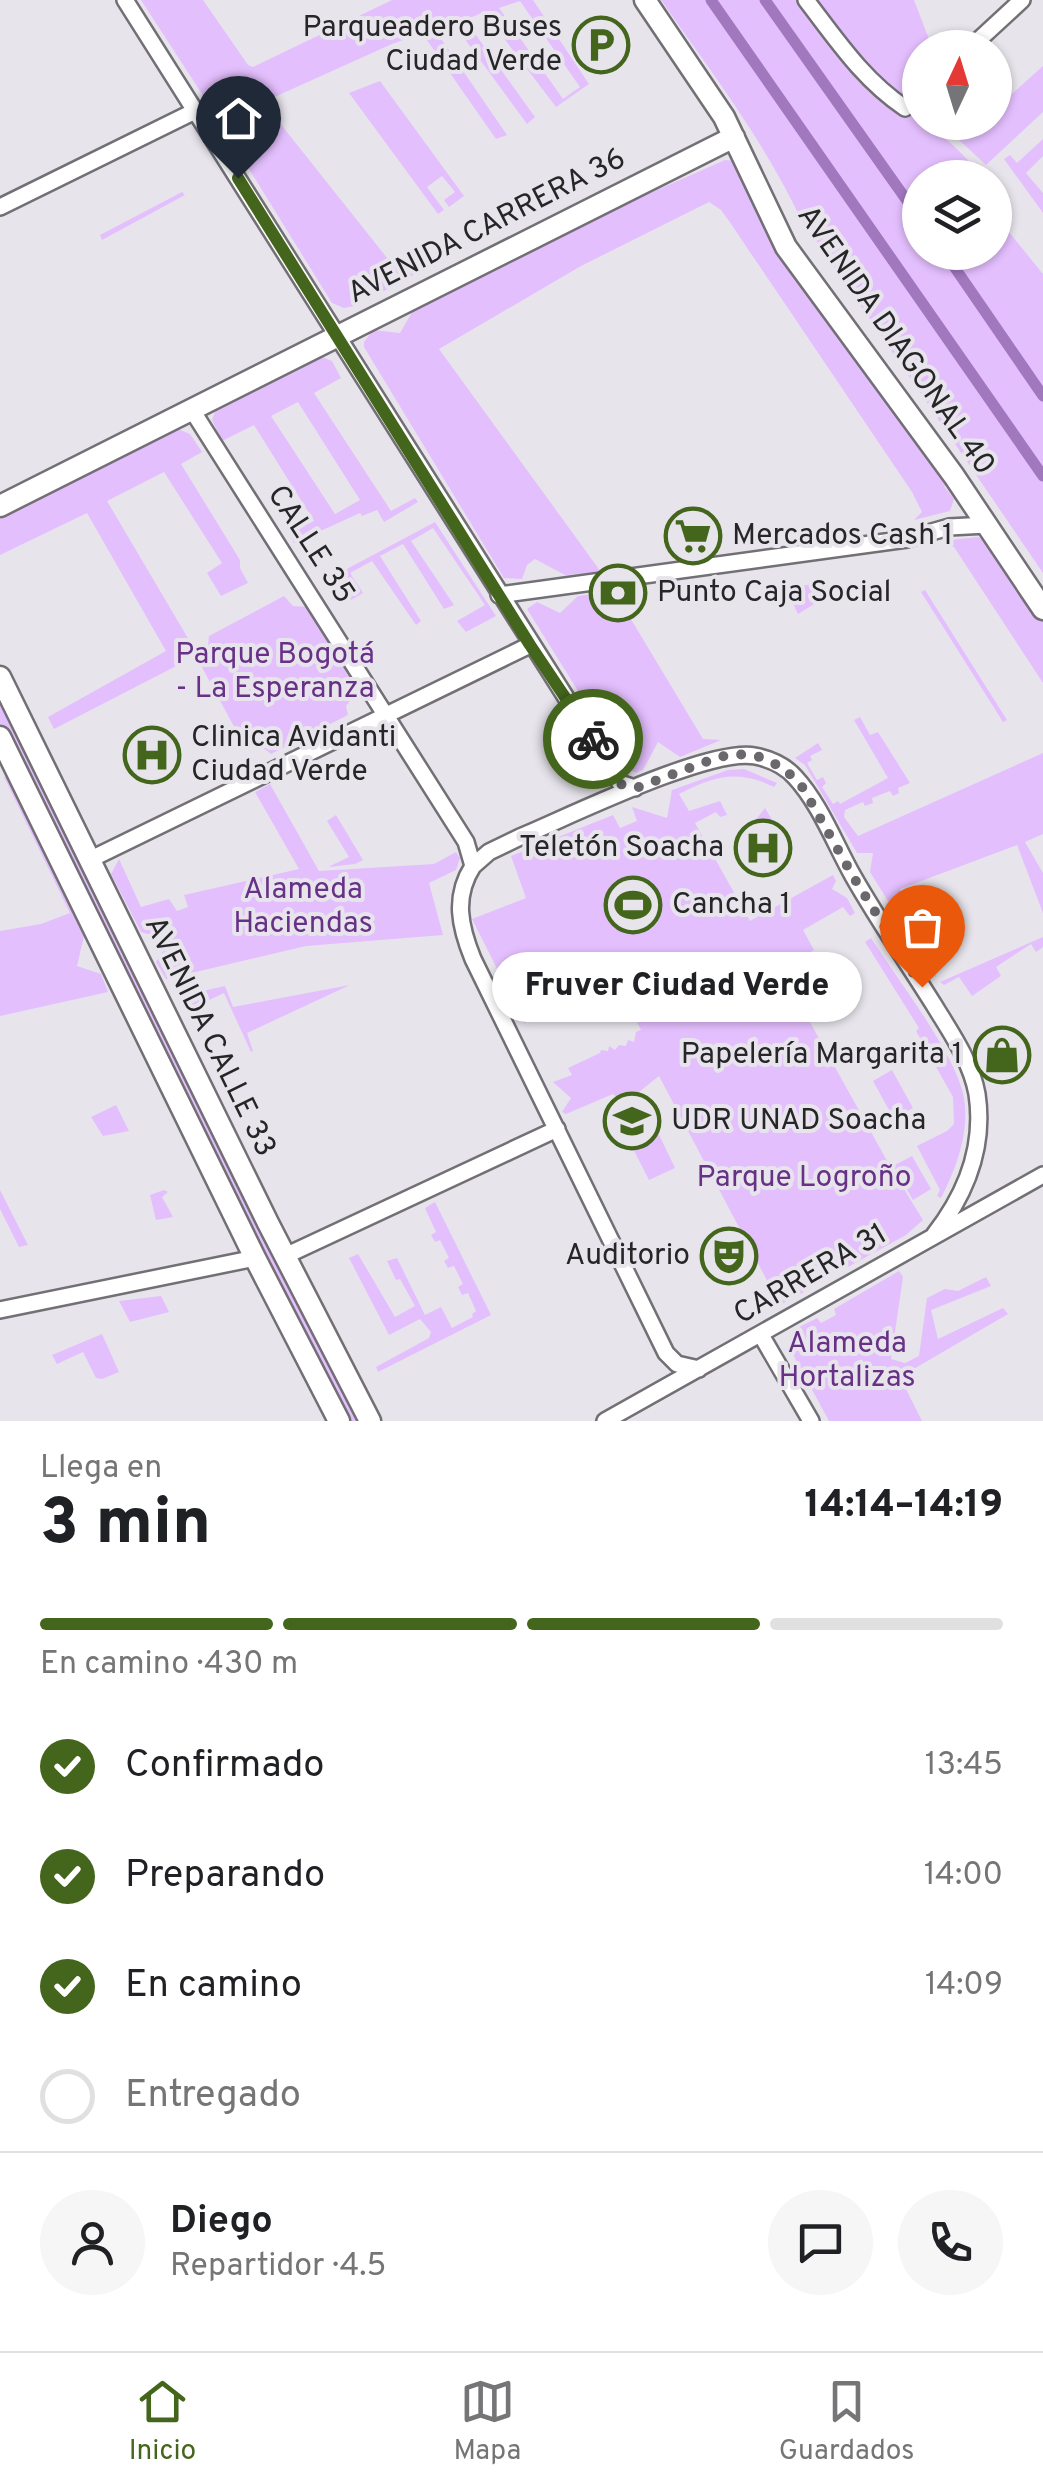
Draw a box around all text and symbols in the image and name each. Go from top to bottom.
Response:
place label: Parqueadero Buses Ciudad Verde [302,10,562,81]
parking icon: Parqueadero Buses Ciudad Verde [571,15,631,75]
north arrow [902,30,1012,140]
map controls [902,30,1012,270]
pin [196,76,281,179]
icon: home [211,91,266,146]
street label: AVENIDA CARRERA 36 [342,141,632,313]
button: layers [902,160,1012,270]
street label: AVENIDA DIAGONAL 40 [788,199,1002,483]
street label: CALLE 35 [258,479,362,611]
supermarket icon: Mercados Cash 1 [663,506,723,566]
place label: Mercados Cash 1 [732,518,953,555]
bank icon: Punto Caja Social [588,563,648,623]
place label: Punto Caja Social [657,575,891,612]
park label: Parque Bogotá - La Esperanza [175,637,375,708]
courier [543,689,643,789]
icon: bike [566,712,621,767]
place label: Clinica Avidanti Ciudad Verde [191,720,396,791]
hospital icon: Clinica Avidanti Ciudad Verde [122,725,182,785]
hospital icon: Teletón Soacha [733,818,793,878]
place label: Teletón Soacha [519,830,724,867]
park label: Alameda Haciendas [233,872,373,943]
sports icon: Cancha 1 [603,875,663,935]
pin [880,885,965,988]
place label: Cancha 1 [672,887,791,924]
icon: bag [895,900,950,955]
street label: AVENIDA CALLE 33 [135,911,283,1163]
callout: Fruver Ciudad Verde [492,952,862,1022]
text: Fruver Ciudad Verde [525,967,829,1007]
shop icon: Papelería Margarita 1 [972,1025,1032,1085]
place label: Papelería Margarita 1 [681,1037,963,1074]
school or university icon: UDR UNAD Soacha [602,1091,662,1151]
place label: UDR UNAD Soacha [671,1103,926,1140]
park label: Parque Logroño [697,1160,911,1197]
street label: CARRERA 31 [728,1216,894,1334]
theatre icon: Auditorio [699,1226,759,1286]
place label: Auditorio [565,1238,690,1275]
park label: Alameda Hortalizas [778,1326,916,1397]
text: Llega en [40,1449,162,1489]
text: 14:14–14:19 [804,1482,1003,1531]
text: 3 min [40,1485,211,1567]
text: En camino · 430 m [40,1645,298,1685]
icon: check [40,1739,95,1794]
text: Confirmado [125,1742,325,1791]
text: 13:45 [925,1746,1003,1786]
icon: check [40,1849,95,1904]
text: Preparando [125,1852,325,1901]
text: 14:00 [924,1856,1003,1896]
icon: check [40,1959,95,2014]
text: En camino [125,1962,302,2011]
text: 14:09 [925,1966,1003,2006]
text: Entregado [125,2072,301,2121]
button: person [40,2190,145,2295]
button: chat [768,2190,873,2295]
button: phone [898,2190,1003,2295]
text: Diego [170,2198,273,2247]
text: Repartidor · 4.5 [170,2247,386,2287]
tab: Inicio [129,2374,196,2470]
tab: Mapa [454,2374,521,2470]
tab: Guardados [779,2374,914,2470]

